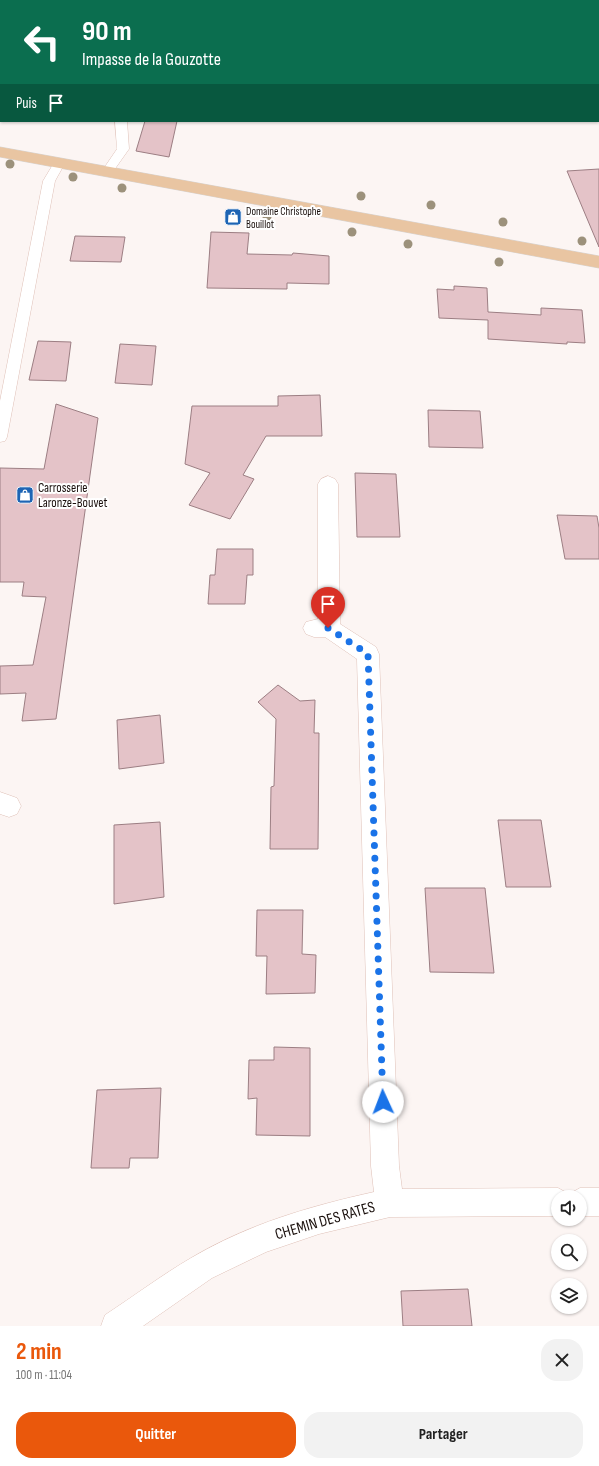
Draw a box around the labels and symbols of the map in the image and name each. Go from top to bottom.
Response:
place label: Domaine Christophe Bouillot [246,205,321,231]
shop icon: Domaine Christophe Bouillot [223,207,243,227]
place label: Carrosserie Laronze-Bouvet [38,480,108,511]
shop icon: Carrosserie Laronze-Bouvet [15,485,35,505]
pin [311,587,345,628]
position arrow [362,1081,404,1123]
street label: CHEMIN DES RATES [273,1198,377,1244]

